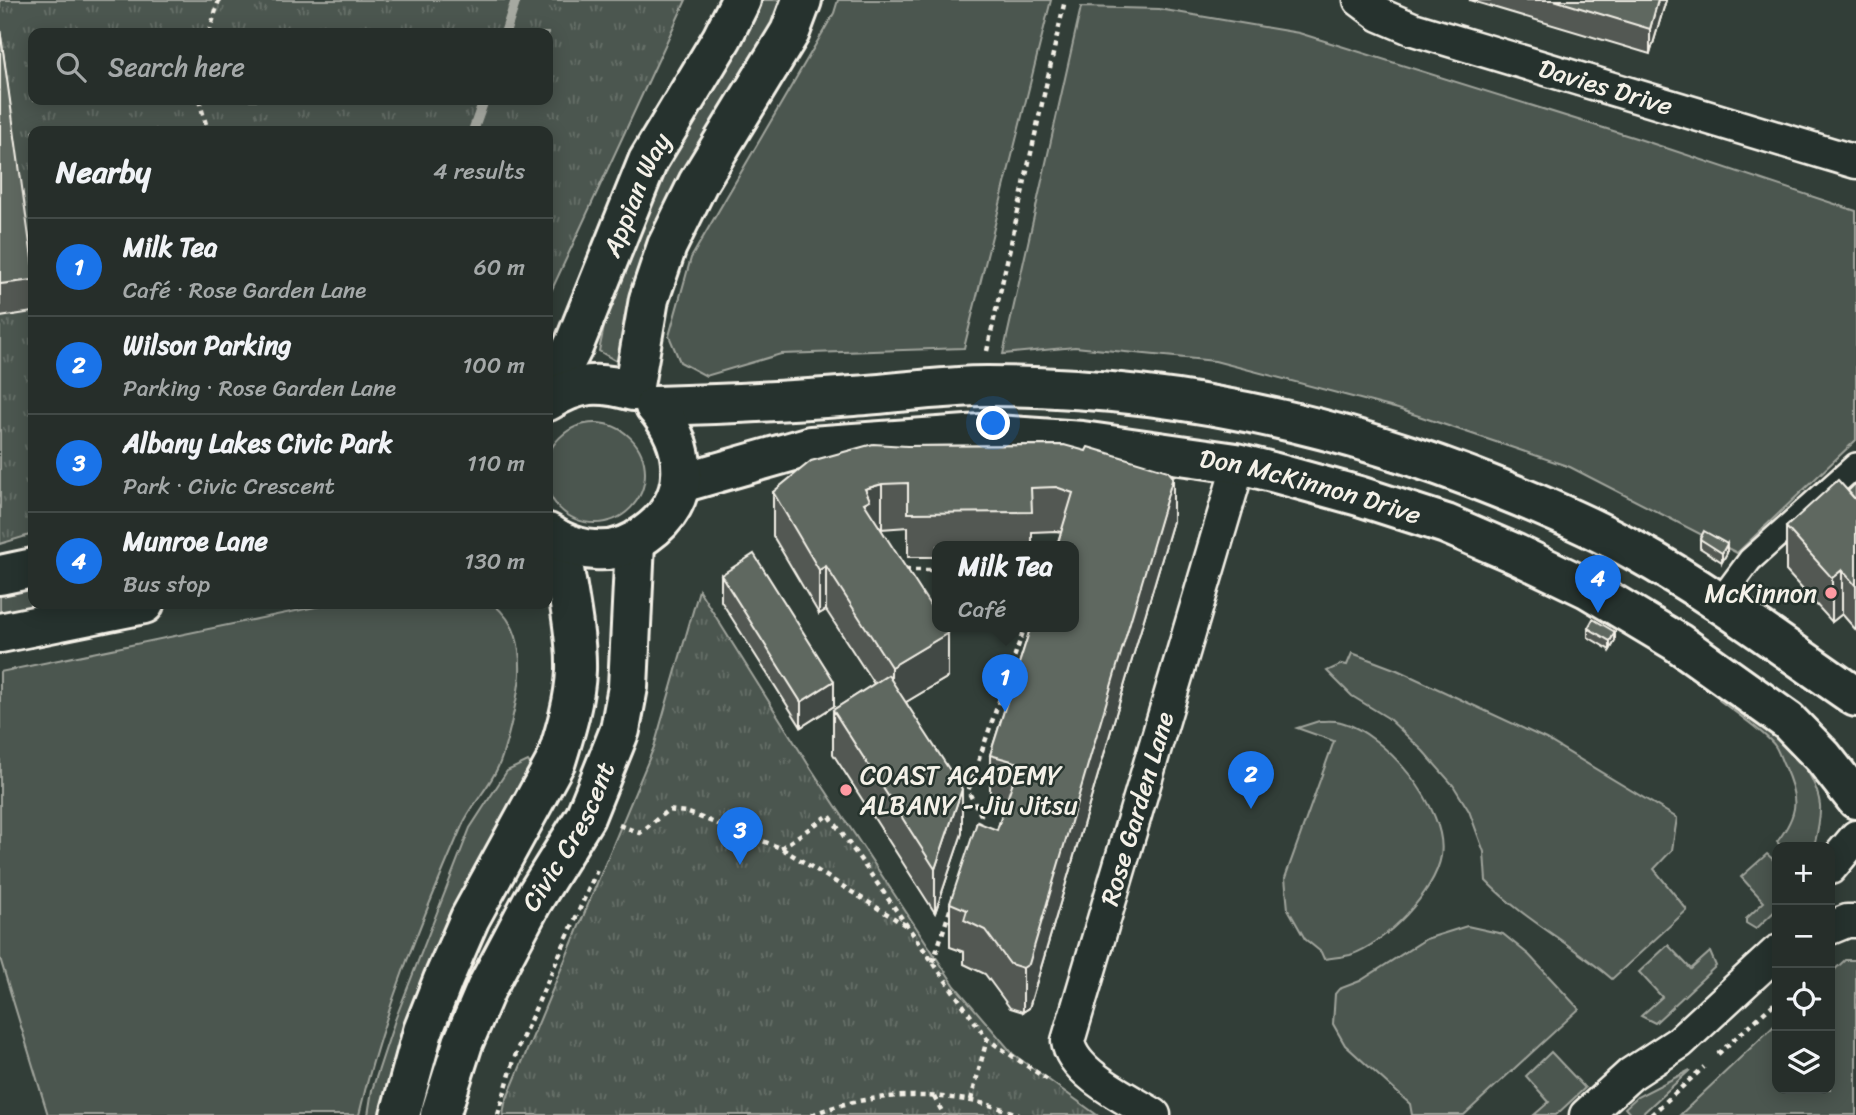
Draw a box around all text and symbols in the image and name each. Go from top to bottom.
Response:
search box [28,28,553,105]
text: Search here [108,44,245,90]
street label: Davies Drive [1533,45,1678,129]
icon: search [52,48,90,86]
street label: Appian Way [588,123,684,265]
text: Nearby [56,145,151,199]
text: 4 results [433,151,525,192]
text: Milk Tea [123,224,217,270]
text: 1 [74,247,84,288]
text: 60 m [474,247,525,288]
text: Café · Rose Garden Lane [123,270,366,311]
text: Wilson Parking [123,322,291,368]
text: 2 [72,345,86,386]
text: 100 m [462,345,525,386]
text: Parking · Rose Garden Lane [123,368,396,409]
your location [976,406,1010,440]
text: Albany Lakes Civic Park [123,420,392,466]
street label: Don McKinnon Drive [1197,435,1427,538]
text: 3 [73,443,85,484]
text: 110 m [467,443,525,484]
text: Park · Civic Crescent [123,466,335,507]
text: Munroe Lane [123,518,268,564]
text: 4 [72,541,86,582]
text: 130 m [464,541,525,582]
popup [932,541,1079,632]
text: Milk Tea [958,543,1053,589]
pin: 4 [1575,555,1621,613]
text: Bus stop [123,564,210,605]
place label: McKinnon [1704,570,1817,616]
marker: McKinnon [1823,585,1839,601]
text: Café [958,589,1006,630]
pin: 1 [982,654,1028,712]
street label: Rose Garden Lane [1086,706,1187,911]
pin: 2 [1228,751,1274,809]
place label: COAST ACADEMY ALBANY - Jiu Jitsu [859,752,1078,828]
street label: Civic Crescent [508,755,628,921]
marker: COAST ACADEMY ALBANY - Jiu Jitsu [838,782,854,798]
pin: 3 [717,807,763,865]
map controls [1772,842,1835,1094]
button: + [1772,842,1835,905]
button: − [1772,905,1835,968]
button: locate [1772,968,1835,1031]
button: layers [1772,1031,1835,1094]

